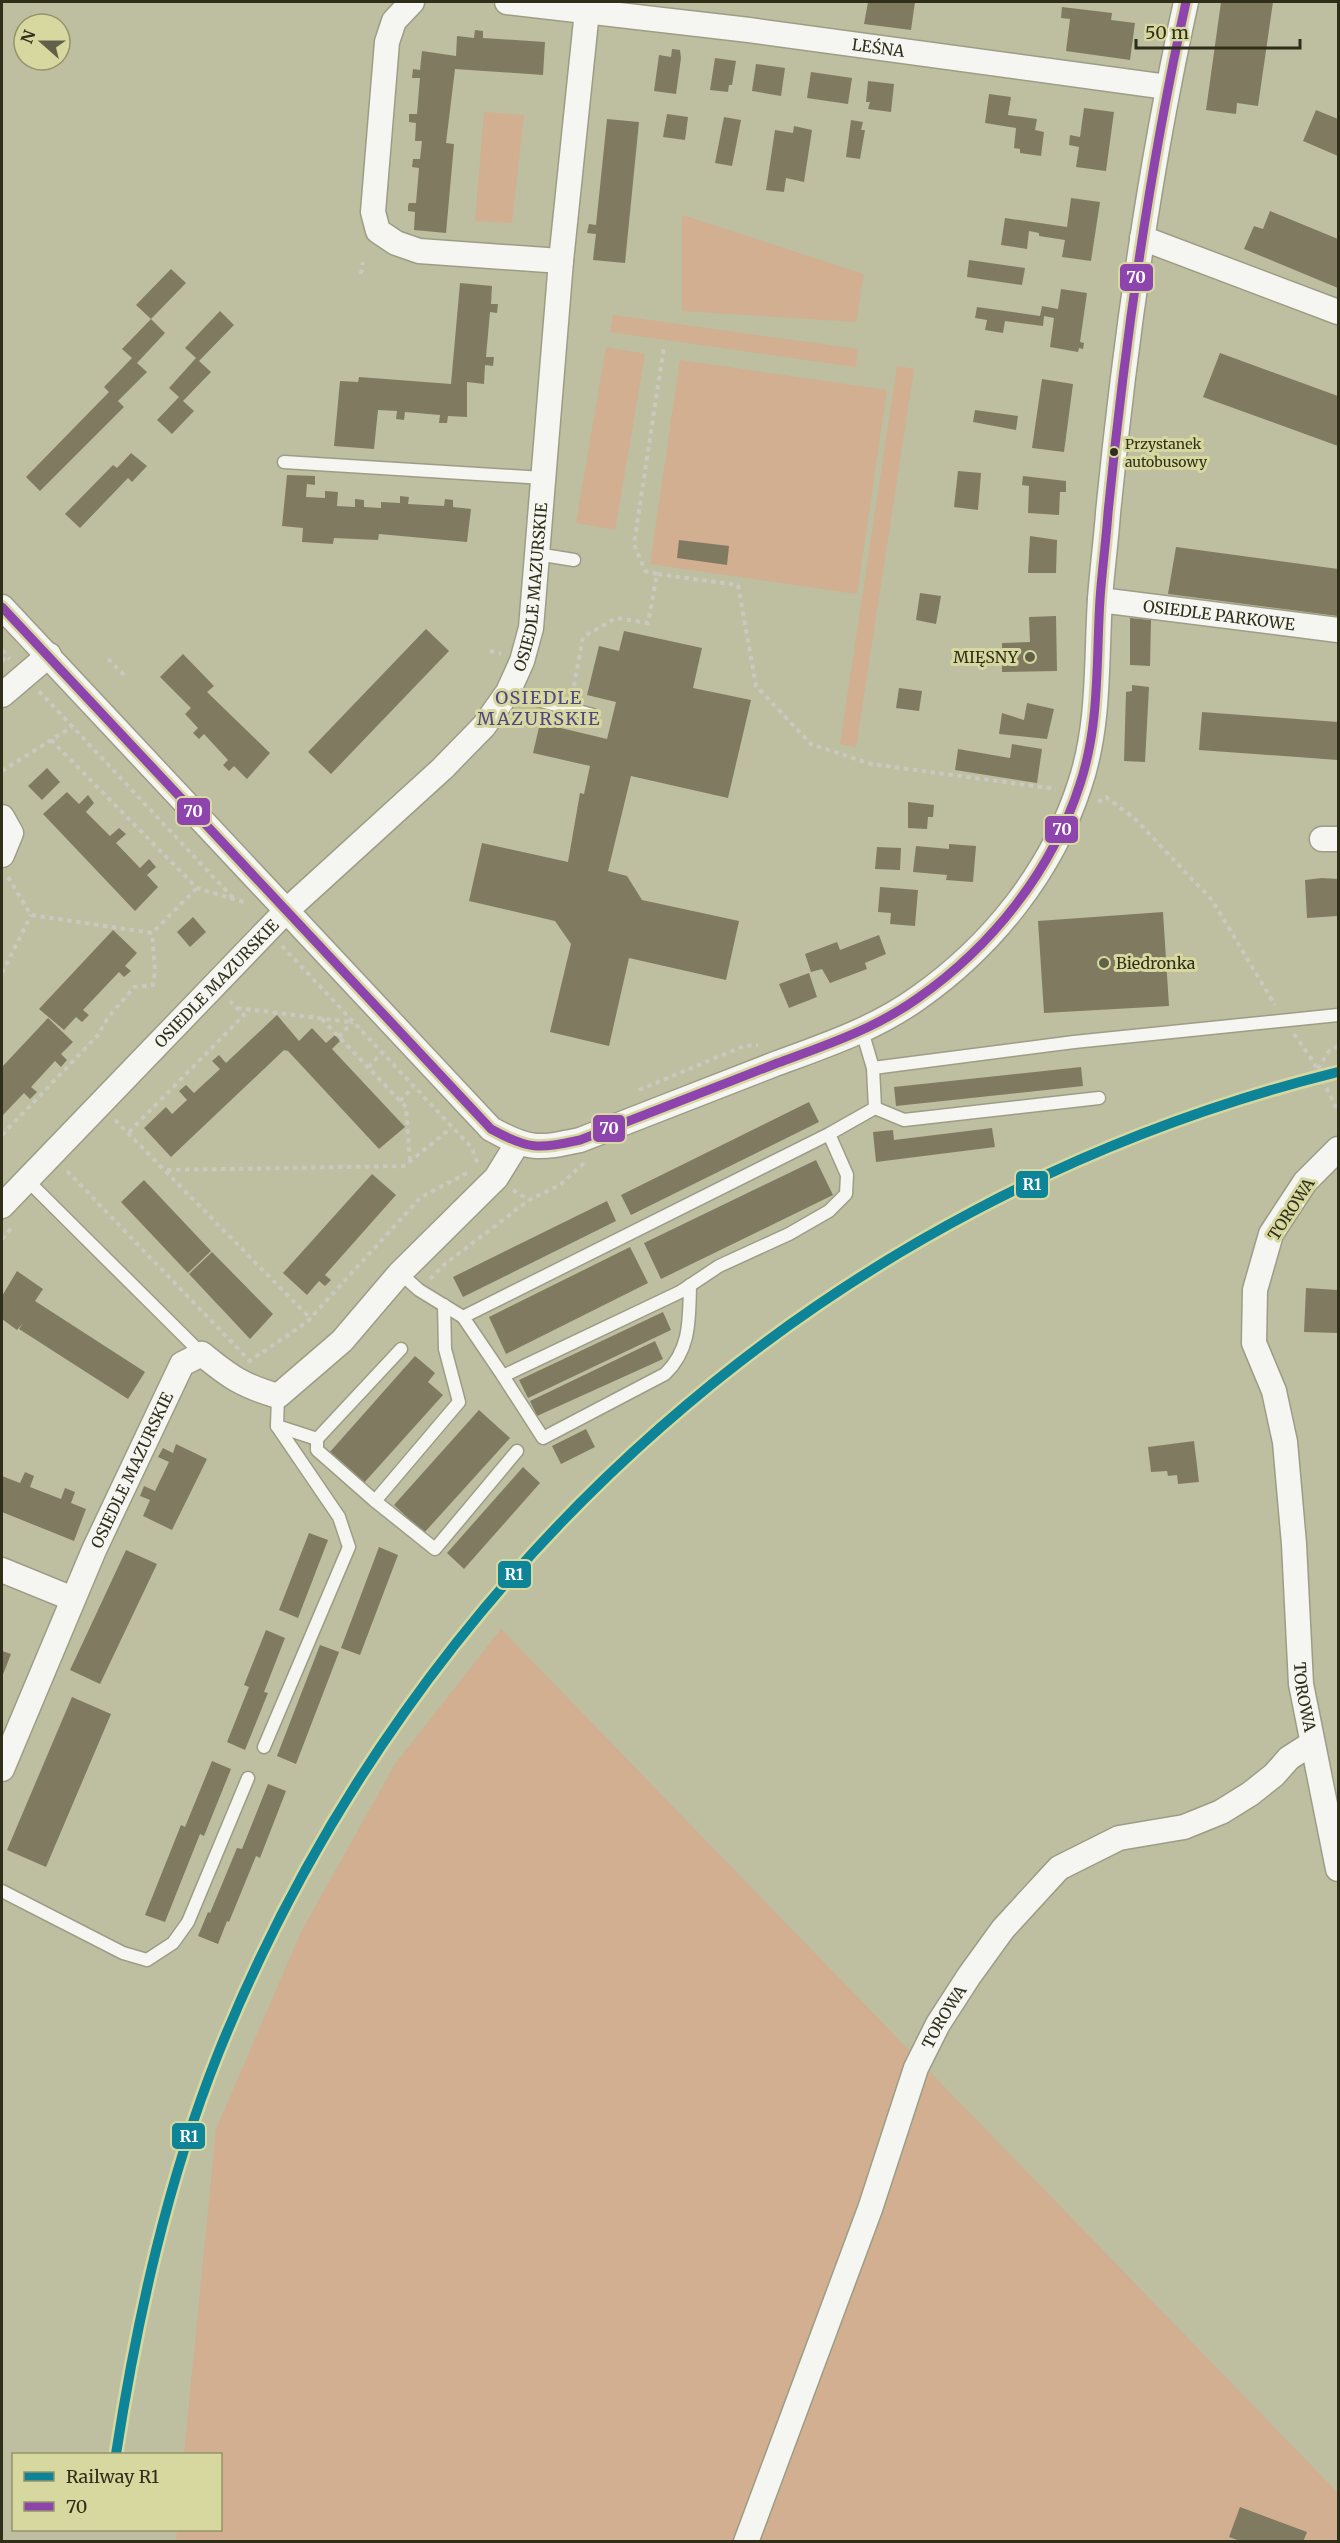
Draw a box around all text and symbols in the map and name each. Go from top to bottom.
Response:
north arrow [12,12,72,72]
scale bar [1136,12,1300,50]
text: 50 m [1145,21,1189,44]
text: N [16,27,40,46]
street label: LEŚNA [851,34,906,61]
line badge: 70 [1119,263,1154,292]
text: 70 [1126,267,1146,287]
place label: Przystanek autobusowy [1125,435,1208,471]
marker: Przystanek autobusowy [1108,446,1120,458]
street label: OSIEDLE MAZURSKIE [509,501,551,675]
street label: OSIEDLE PARKOWE [1142,596,1297,635]
place label: MIĘSNY [953,647,1019,667]
marker: MIĘSNY [1023,650,1037,664]
district label: OSIEDLE MAZURSKIE [477,686,601,730]
line badge: 70 [176,797,211,826]
text: 70 [183,801,203,821]
line badge: 70 [1044,815,1079,844]
text: 70 [1052,819,1072,839]
street label: OSIEDLE MAZURSKIE [150,914,283,1052]
place label: Biedronka [1116,953,1196,973]
marker: Biedronka [1097,956,1111,970]
line badge: 70 [592,1114,626,1143]
text: 70 [599,1118,619,1138]
line badge: R1 [1015,1170,1049,1199]
street label: TOROWA [1263,1173,1319,1244]
text: R1 [1023,1174,1042,1194]
street label: OSIEDLE MAZURSKIE [86,1388,178,1551]
line badge: R1 [497,1560,532,1589]
text: R1 [505,1564,524,1584]
street label: TOROWA [1290,1661,1320,1734]
street label: TOROWA [917,1981,971,2052]
line badge: R1 [171,2122,206,2150]
text: R1 [180,2126,199,2146]
legend [12,2453,222,2531]
text: Railway R1 [66,2465,159,2488]
text: 70 [66,2495,87,2518]

